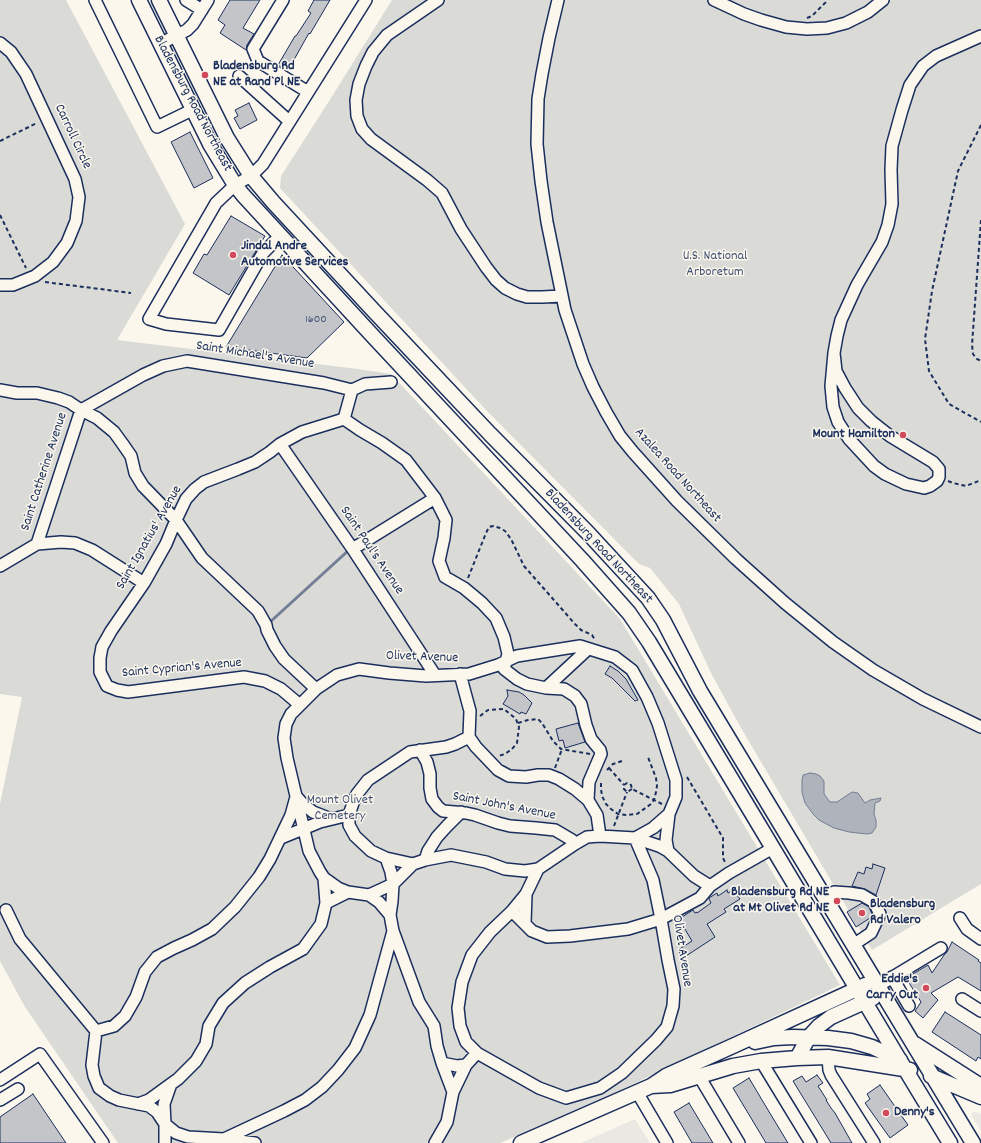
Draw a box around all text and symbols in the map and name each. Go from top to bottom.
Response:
street label: Bladensburg Road Northeast [149,33,235,175]
place label: Bladensburg Rd NE at Rand Pl NE [213,59,300,92]
marker: Bladensburg Rd NE at Rand Pl NE [200,70,210,80]
street label: Carroll Circle [50,102,94,172]
place label: Jindal Andre Automotive Services [241,239,348,272]
park label: U.S. National Arboretum [683,249,747,282]
marker: Jindal Andre Automotive Services [228,250,238,260]
house number: 1600 [305,313,327,327]
street label: Saint Michael's Avenue [195,338,315,374]
street label: Saint Catherine Avenue [18,411,72,533]
street label: Azalea Road Northeast [630,425,724,527]
place label: Mount Hamilton [813,427,895,443]
marker: Mount Hamilton [898,430,908,440]
street label: Saint Ignatius' Avenue [113,483,187,593]
street label: Bladensburg Road Northeast [540,486,656,608]
street label: Saint Paul's Avenue [335,504,407,598]
street label: Olivet Avenue [385,648,459,668]
street label: Saint Cyprian's Avenue [121,655,243,683]
street label: Saint John's Avenue [451,789,557,825]
park label: Mount Olivet Cemetery [307,793,373,826]
place label: Bladensburg Rd NE at Mt Olivet Rd NE [731,885,829,918]
marker: Bladensburg Rd NE at Mt Olivet Rd NE [832,896,842,906]
place label: Bladensburg Rd Valero [870,897,935,930]
marker: Bladensburg Rd Valero [857,908,867,918]
street label: Olivet Avenue [667,914,695,988]
place label: Eddie's Carry Out [866,972,918,1004]
marker: Eddie's Carry Out [921,983,931,993]
place label: Denny's [894,1105,935,1121]
marker: Denny's [881,1108,891,1118]

